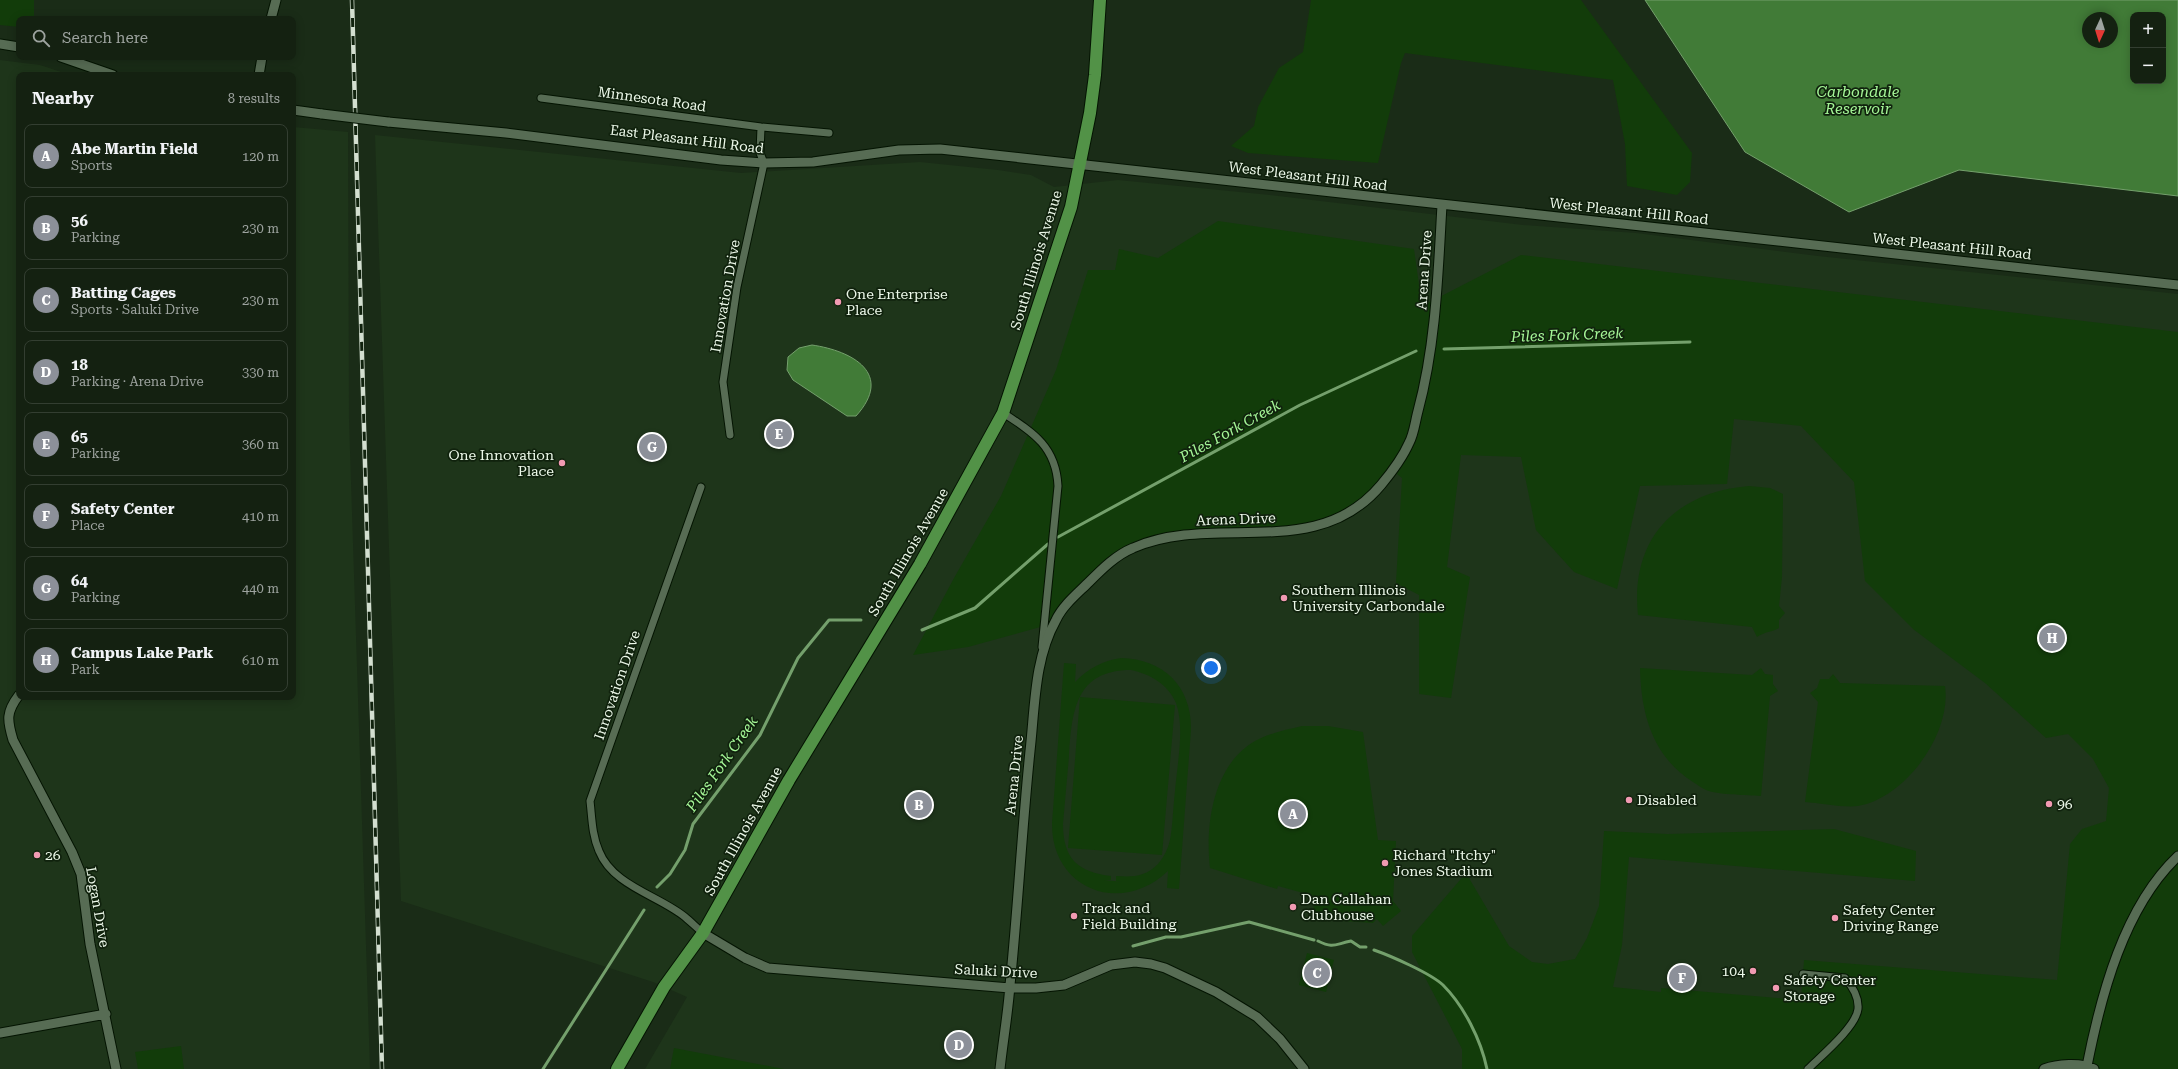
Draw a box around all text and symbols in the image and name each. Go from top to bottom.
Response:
north arrow [2082,12,2118,48]
map controls [2130,12,2166,84]
button: + [2130,12,2166,48]
search box [16,16,296,60]
icon: search [30,27,52,49]
text: Search here [62,29,148,47]
button: − [2130,48,2166,84]
street label: Minnesota Road [597,83,707,115]
water label: Carbondale Reservoir [1817,83,1900,118]
text: Nearby [32,88,94,108]
text: 8 results [228,91,280,106]
street label: East Pleasant Hill Road [609,122,765,156]
text: Abe Martin Field [71,140,198,158]
text: A [41,149,51,164]
text: 120 m [242,149,279,164]
text: Sports [71,158,112,173]
street label: West Pleasant Hill Road [1228,158,1388,194]
street label: South Illinois Avenue [1007,188,1065,332]
street label: West Pleasant Hill Road [1549,195,1709,227]
text: 56 [71,212,88,230]
text: B [41,221,51,236]
text: 230 m [242,221,279,236]
street label: Arena Drive [1413,229,1435,310]
text: Parking [71,230,120,245]
street label: West Pleasant Hill Road [1872,230,2032,262]
street label: Innovation Drive [707,238,743,354]
text: Batting Cages [71,284,176,302]
place label: One Enterprise Place [846,286,948,318]
text: C [41,293,51,308]
text: 230 m [242,293,279,308]
marker: One Enterprise Place [833,297,843,307]
text: Sports · Saluki Drive [71,302,199,317]
water label: Piles Fork Creek [1509,324,1624,346]
text: 18 [71,356,88,374]
text: D [41,365,51,380]
text: 330 m [242,365,279,380]
text: Parking · Arena Drive [71,374,204,389]
water label: Piles Fork Creek [1176,395,1284,467]
pin: E [766,419,792,449]
text: 65 [71,428,88,446]
pin: G [639,432,665,462]
text: E [42,437,50,452]
text: 360 m [242,437,279,452]
text: Parking [71,446,120,461]
place label: One Innovation Place [448,447,554,479]
marker: One Innovation Place [557,458,567,468]
street label: South Illinois Avenue [865,485,951,619]
text: Safety Center [71,500,175,518]
text: F [42,509,50,524]
text: 410 m [242,509,279,524]
street label: Arena Drive [1196,510,1276,528]
text: Place [71,518,105,533]
text: 64 [71,572,88,590]
text: G [41,581,51,596]
text: 440 m [242,581,279,596]
place label: Southern Illinois University Carbondale [1292,582,1445,614]
text: Parking [71,590,120,605]
marker: Southern Illinois University Carbondale [1279,593,1289,603]
pin: H [2039,623,2065,653]
street label: Innovation Drive [591,628,643,742]
text: Campus Lake Park [71,644,213,662]
text: H [41,653,51,668]
text: 610 m [242,653,279,668]
your location [1201,658,1221,678]
text: Park [71,662,100,677]
water label: Piles Fork Creek [682,712,762,816]
street label: Arena Drive [1002,734,1026,816]
street label: South Illinois Avenue [701,763,785,898]
pin: B [906,790,932,820]
place label: Disabled [1637,792,1697,808]
marker: Disabled [1624,795,1634,805]
place label: 96 [2057,796,2073,812]
pin: A [1280,799,1306,829]
marker: 96 [2044,799,2054,809]
place label: 26 [45,847,61,863]
place label: Richard "Itchy" Jones Stadium [1393,847,1496,879]
marker: 26 [32,850,42,860]
marker: Richard "Itchy" Jones Stadium [1380,858,1390,868]
street label: Logan Drive [83,865,113,949]
place label: Dan Callahan Clubhouse [1301,891,1392,923]
place label: Track and Field Building [1082,900,1176,932]
marker: Dan Callahan Clubhouse [1288,902,1298,912]
place label: Safety Center Driving Range [1843,902,1939,934]
marker: Track and Field Building [1069,911,1079,921]
marker: Safety Center Driving Range [1830,913,1840,923]
pin: C [1304,958,1330,988]
street label: Saluki Drive [954,961,1038,981]
pin: F [1669,963,1695,993]
place label: 104 [1721,963,1745,979]
marker: 104 [1748,966,1758,976]
place label: Safety Center Storage [1784,972,1876,1004]
marker: Safety Center Storage [1771,983,1781,993]
pin: D [946,1030,972,1060]

